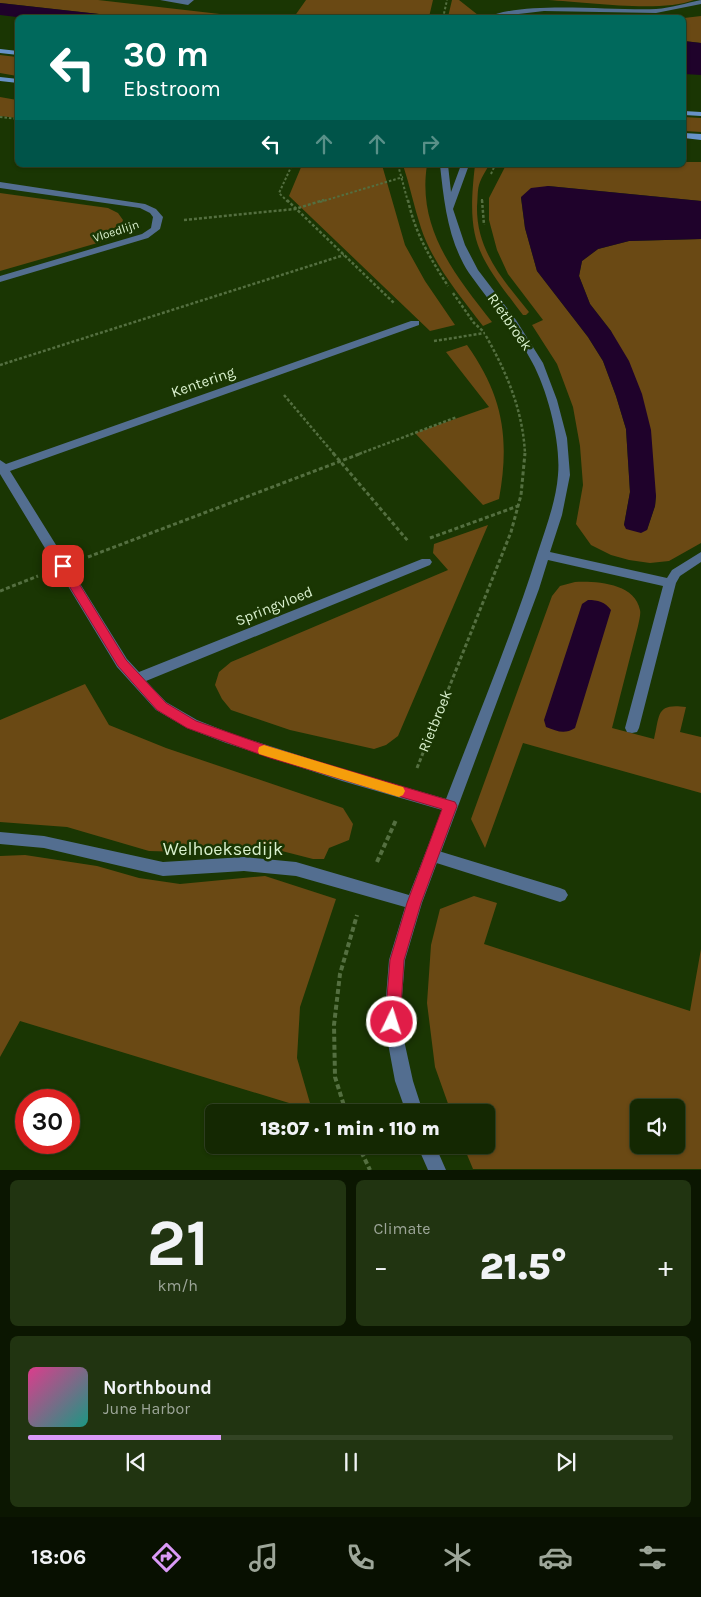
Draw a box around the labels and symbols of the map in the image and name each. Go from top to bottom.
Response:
street label: Vloedlijn [91,217,141,245]
street label: Rietbroek [484,290,536,354]
street label: Kentering [169,362,238,401]
pin [42,545,84,587]
street label: Springvloed [233,582,315,630]
street label: Rietbroek [414,687,456,755]
street label: Welhoeksedijk [163,838,283,860]
position arrow [365,995,417,1047]
speed limit sign: 30 [15,1089,80,1154]

